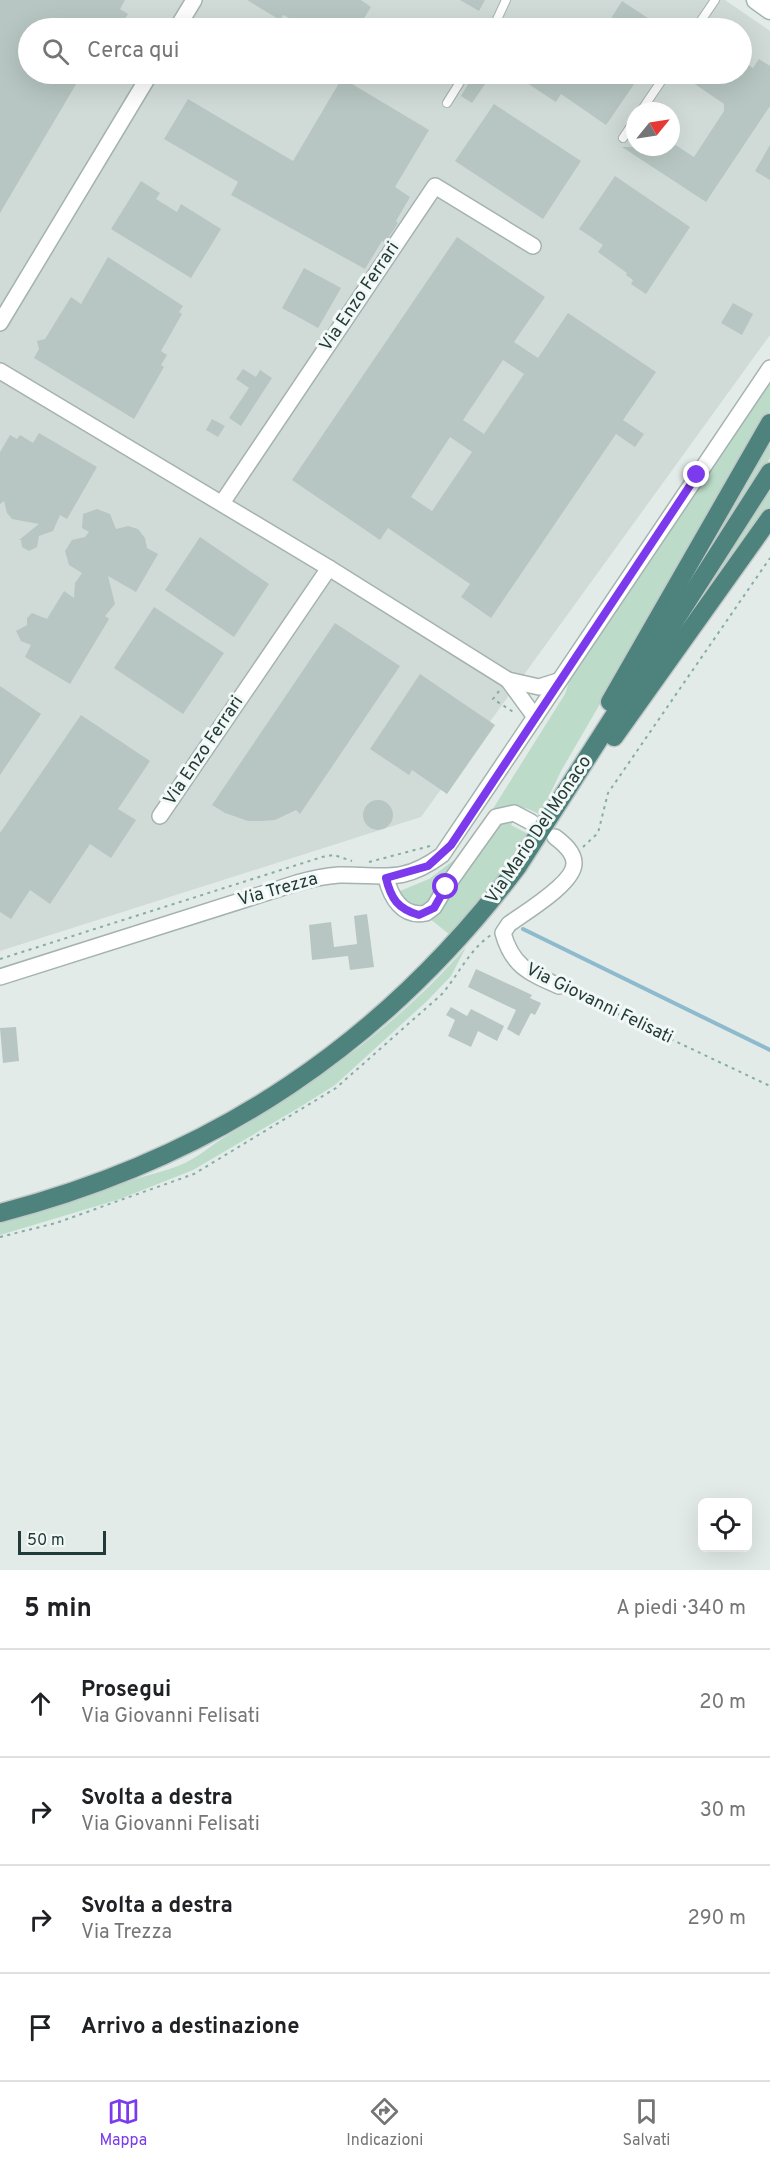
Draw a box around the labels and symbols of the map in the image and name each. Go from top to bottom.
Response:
north arrow [626,102,680,156]
street label: Via Enzo Ferrari [315,238,405,356]
route end [683,461,709,487]
street label: Via Enzo Ferrari [159,692,249,810]
street label: Via Mario Del Monaco [481,752,597,908]
street label: Via Trezza [235,868,321,912]
route start [432,873,458,899]
street label: Via Giovanni Felisati [522,958,676,1050]
scale bar [18,1528,106,1556]

